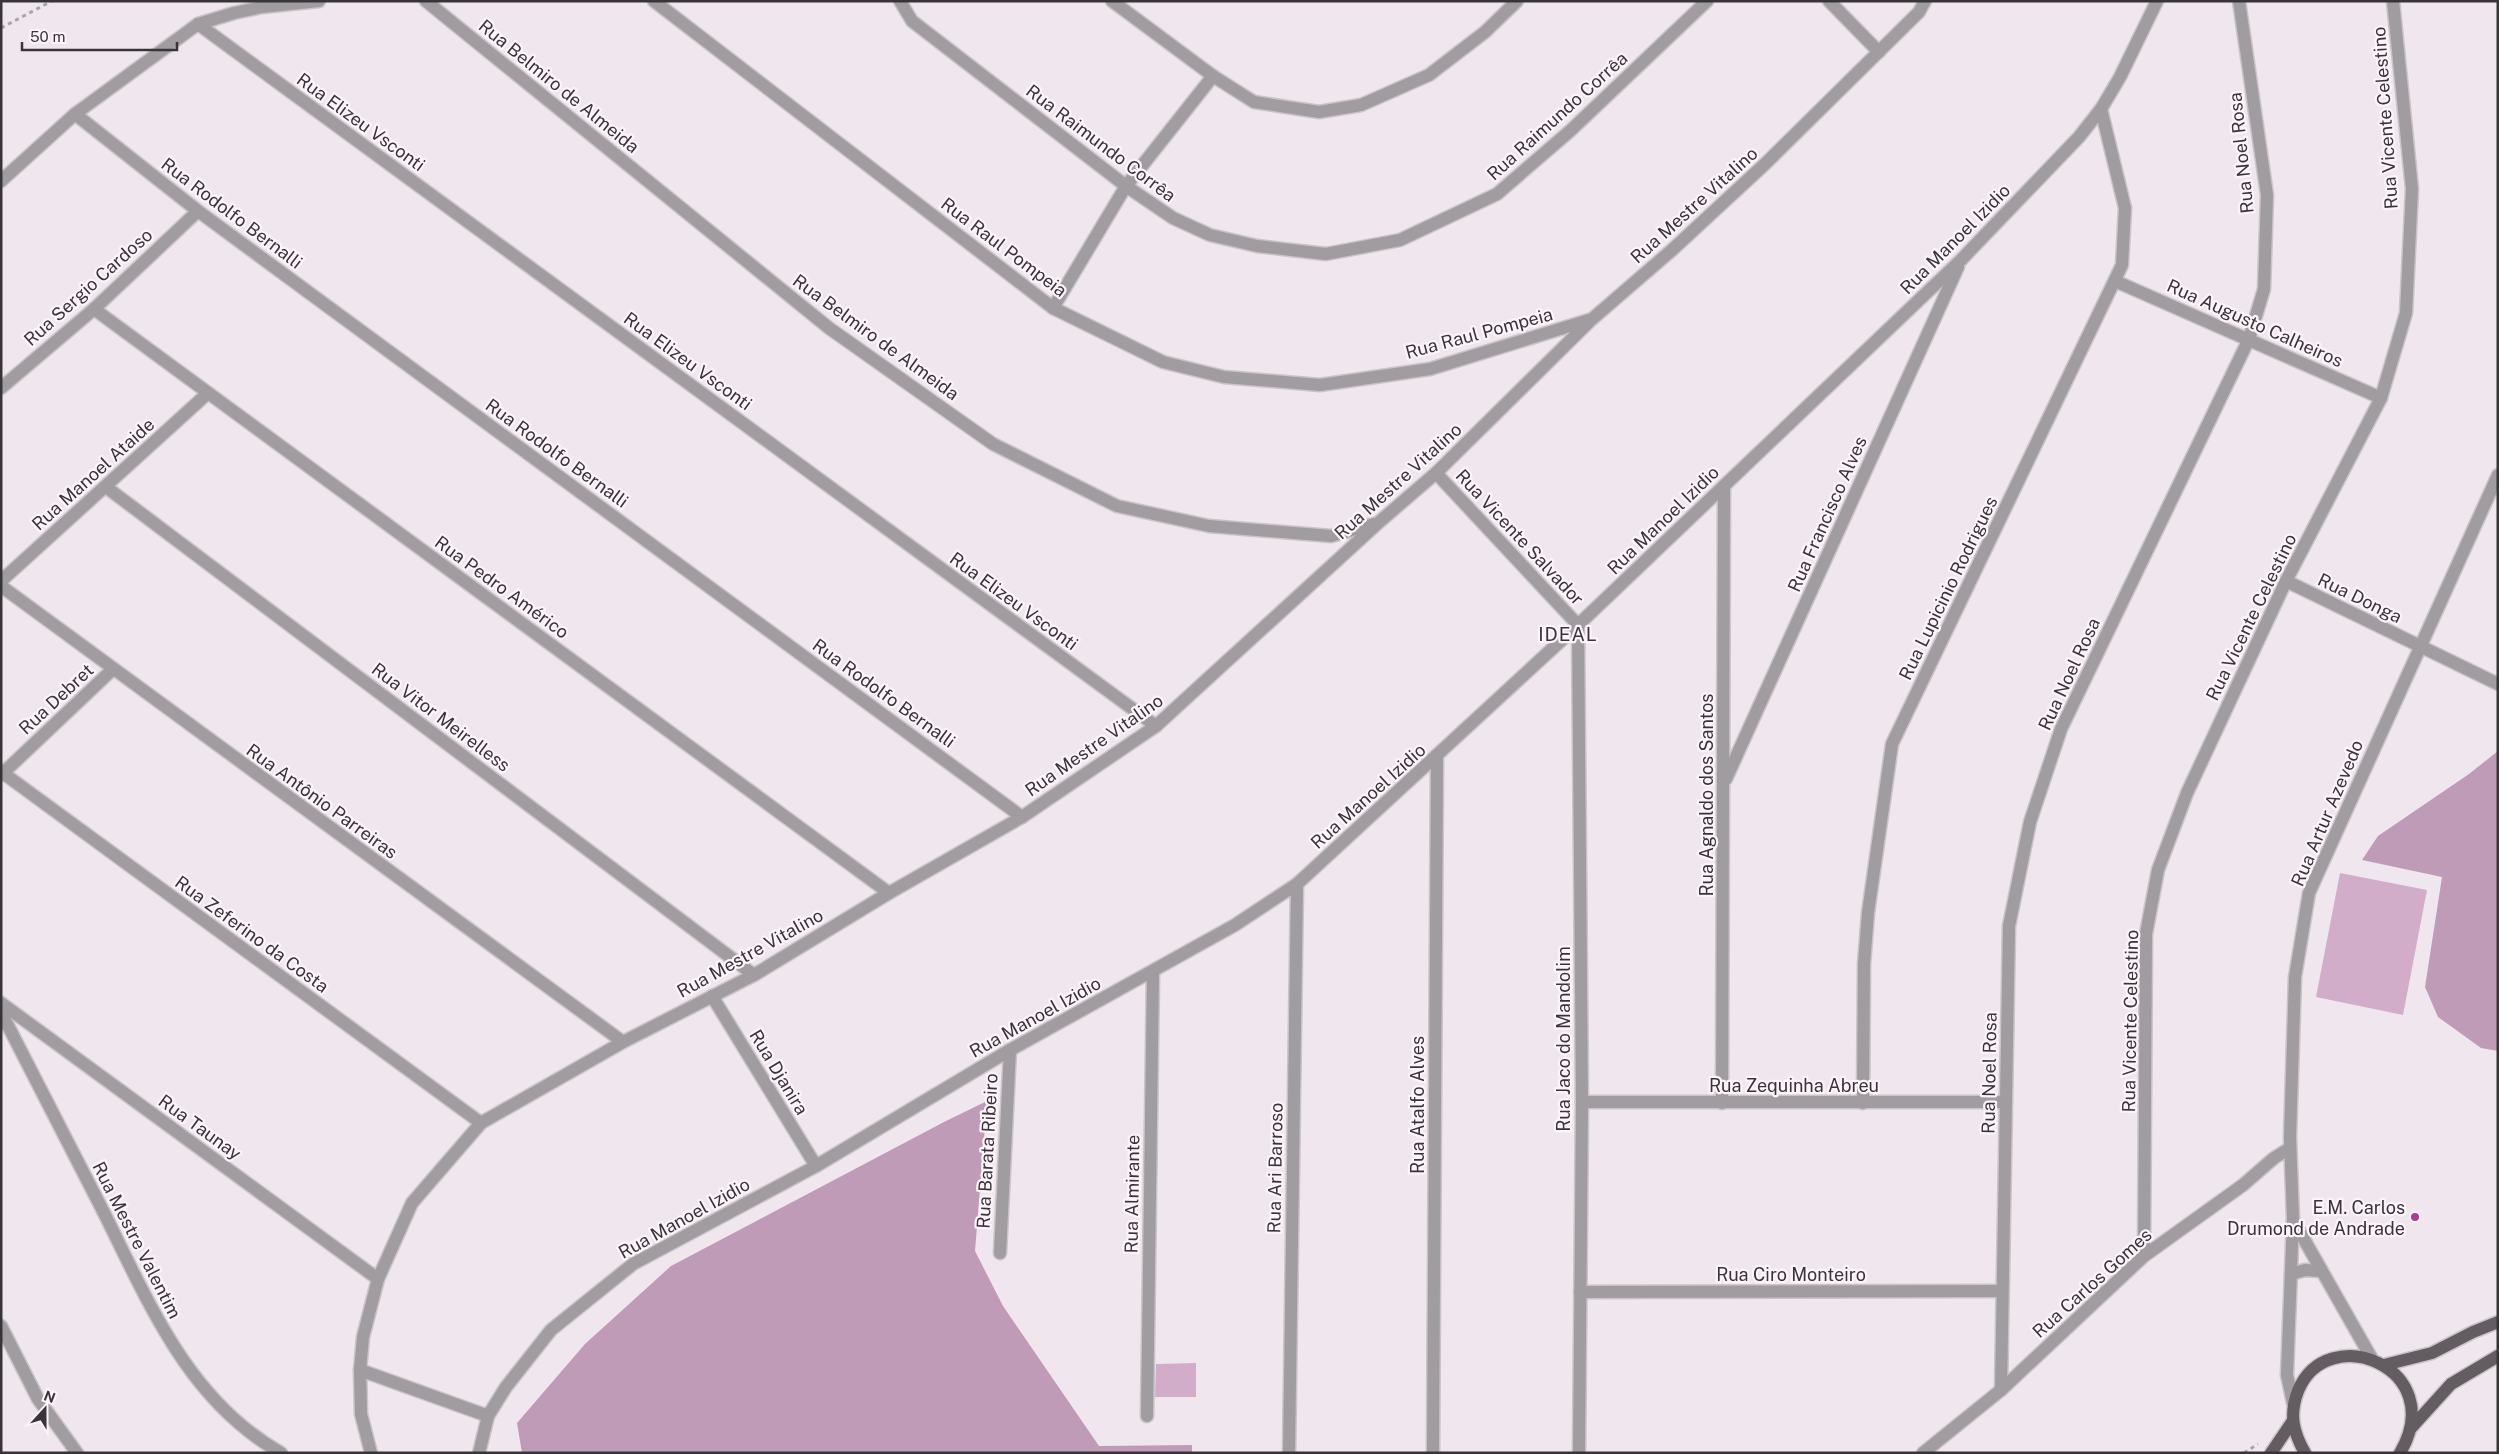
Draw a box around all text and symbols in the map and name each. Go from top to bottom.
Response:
street label: Rua Belmiro de Almeida [475,15,643,157]
scale bar [22,20,178,52]
street label: Rua Vicente Celestino [2368,26,2402,210]
text: 50 m [30,28,65,45]
street label: Rua Raimundo Corrêa [1483,47,1631,185]
street label: Rua Elizeu Vsconti [293,69,429,175]
street label: Rua Raimundo Corrêa [1022,80,1180,206]
street label: Rua Noel Rosa [2224,91,2258,215]
street label: Rua Mestre Vitalino [1626,142,1762,268]
street label: Rua Rodolfo Bernalli [157,153,307,273]
street label: Rua Manoel Izidio [1896,180,2014,298]
street label: Rua Raul Pompeia [937,193,1071,301]
street label: Rua Sergio Cardoso [20,224,156,350]
street label: Rua Belmiro de Almeida [789,270,963,404]
street label: Rua Augusto Calheiros [2164,275,2346,371]
street label: Rua Raul Pompeia [1403,303,1555,363]
street label: Rua Elizeu Vsconti [620,308,756,414]
street label: Rua Rodolfo Bernalli [482,394,632,512]
street label: Rua Manoel Ataide [28,414,158,534]
street label: Rua Mestre Vitalino [1330,418,1466,544]
street label: Rua Francisco Alves [1783,433,1871,595]
street label: Rua Manoel Izidio [1603,461,1723,579]
street label: Rua Vicente Salvador [1452,465,1588,609]
street label: Rua Lupicinio Rodrigues [1894,493,2002,683]
street label: Rua Vicente Celestino [2201,530,2301,704]
street label: Rua Pedro Américo [431,531,573,643]
street label: Rua Elizeu Vsconti [946,548,1082,654]
street label: Rua Donga [2315,569,2405,627]
street label: Rua Noel Rosa [2034,614,2104,734]
district label: IDEAL [1538,623,1598,645]
street label: Rua Rodolfo Bernalli [809,634,959,752]
street label: Rua Vitor Meirelless [368,658,514,776]
street label: Rua Debret [14,659,98,739]
street label: Rua Mestre Vitalino [1021,689,1167,801]
street label: Rua Agnaldo dos Santos [1696,694,1717,896]
street label: Rua Artur Azevedo [2287,737,2367,889]
street label: Rua Antônio Parreiras [242,739,402,863]
street label: Rua Manoel Izidio [1306,739,1430,853]
street label: Rua Zeferino da Costa [171,871,333,997]
street label: Rua Mestre Vitalino [673,904,827,1002]
street label: Rua Vicente Celestino [2118,929,2142,1113]
street label: Rua Jaco do Mandolim [1553,946,1574,1132]
street label: Rua Manoel Izidio [966,972,1104,1062]
street label: Rua Noel Rosa [1977,1012,2001,1134]
street label: Rua Djanira [745,1026,813,1118]
street label: Rua Atalfo Alves [1407,1036,1428,1174]
street label: Rua Barata Ribeiro [972,1073,1002,1229]
street label: Rua Zequinha Abreu [1709,1075,1879,1096]
street label: Rua Taunay [155,1090,246,1164]
street label: Rua Ari Barroso [1263,1102,1287,1234]
street label: Rua Almirante [1120,1134,1144,1254]
street label: Rua Mestre Valentim [88,1158,186,1322]
street label: Rua Manoel Izidio [615,1173,753,1263]
place label: E.M. Carlos Drumond de Andrade [2227,1197,2405,1239]
marker: E.M. Carlos Drumond de Andrade [2409,1211,2421,1223]
street label: Rua Carlos Gomes [2028,1224,2156,1342]
street label: Rua Ciro Monteiro [1716,1264,1866,1285]
north arrow [20,1384,70,1434]
text: N [42,1387,58,1406]

